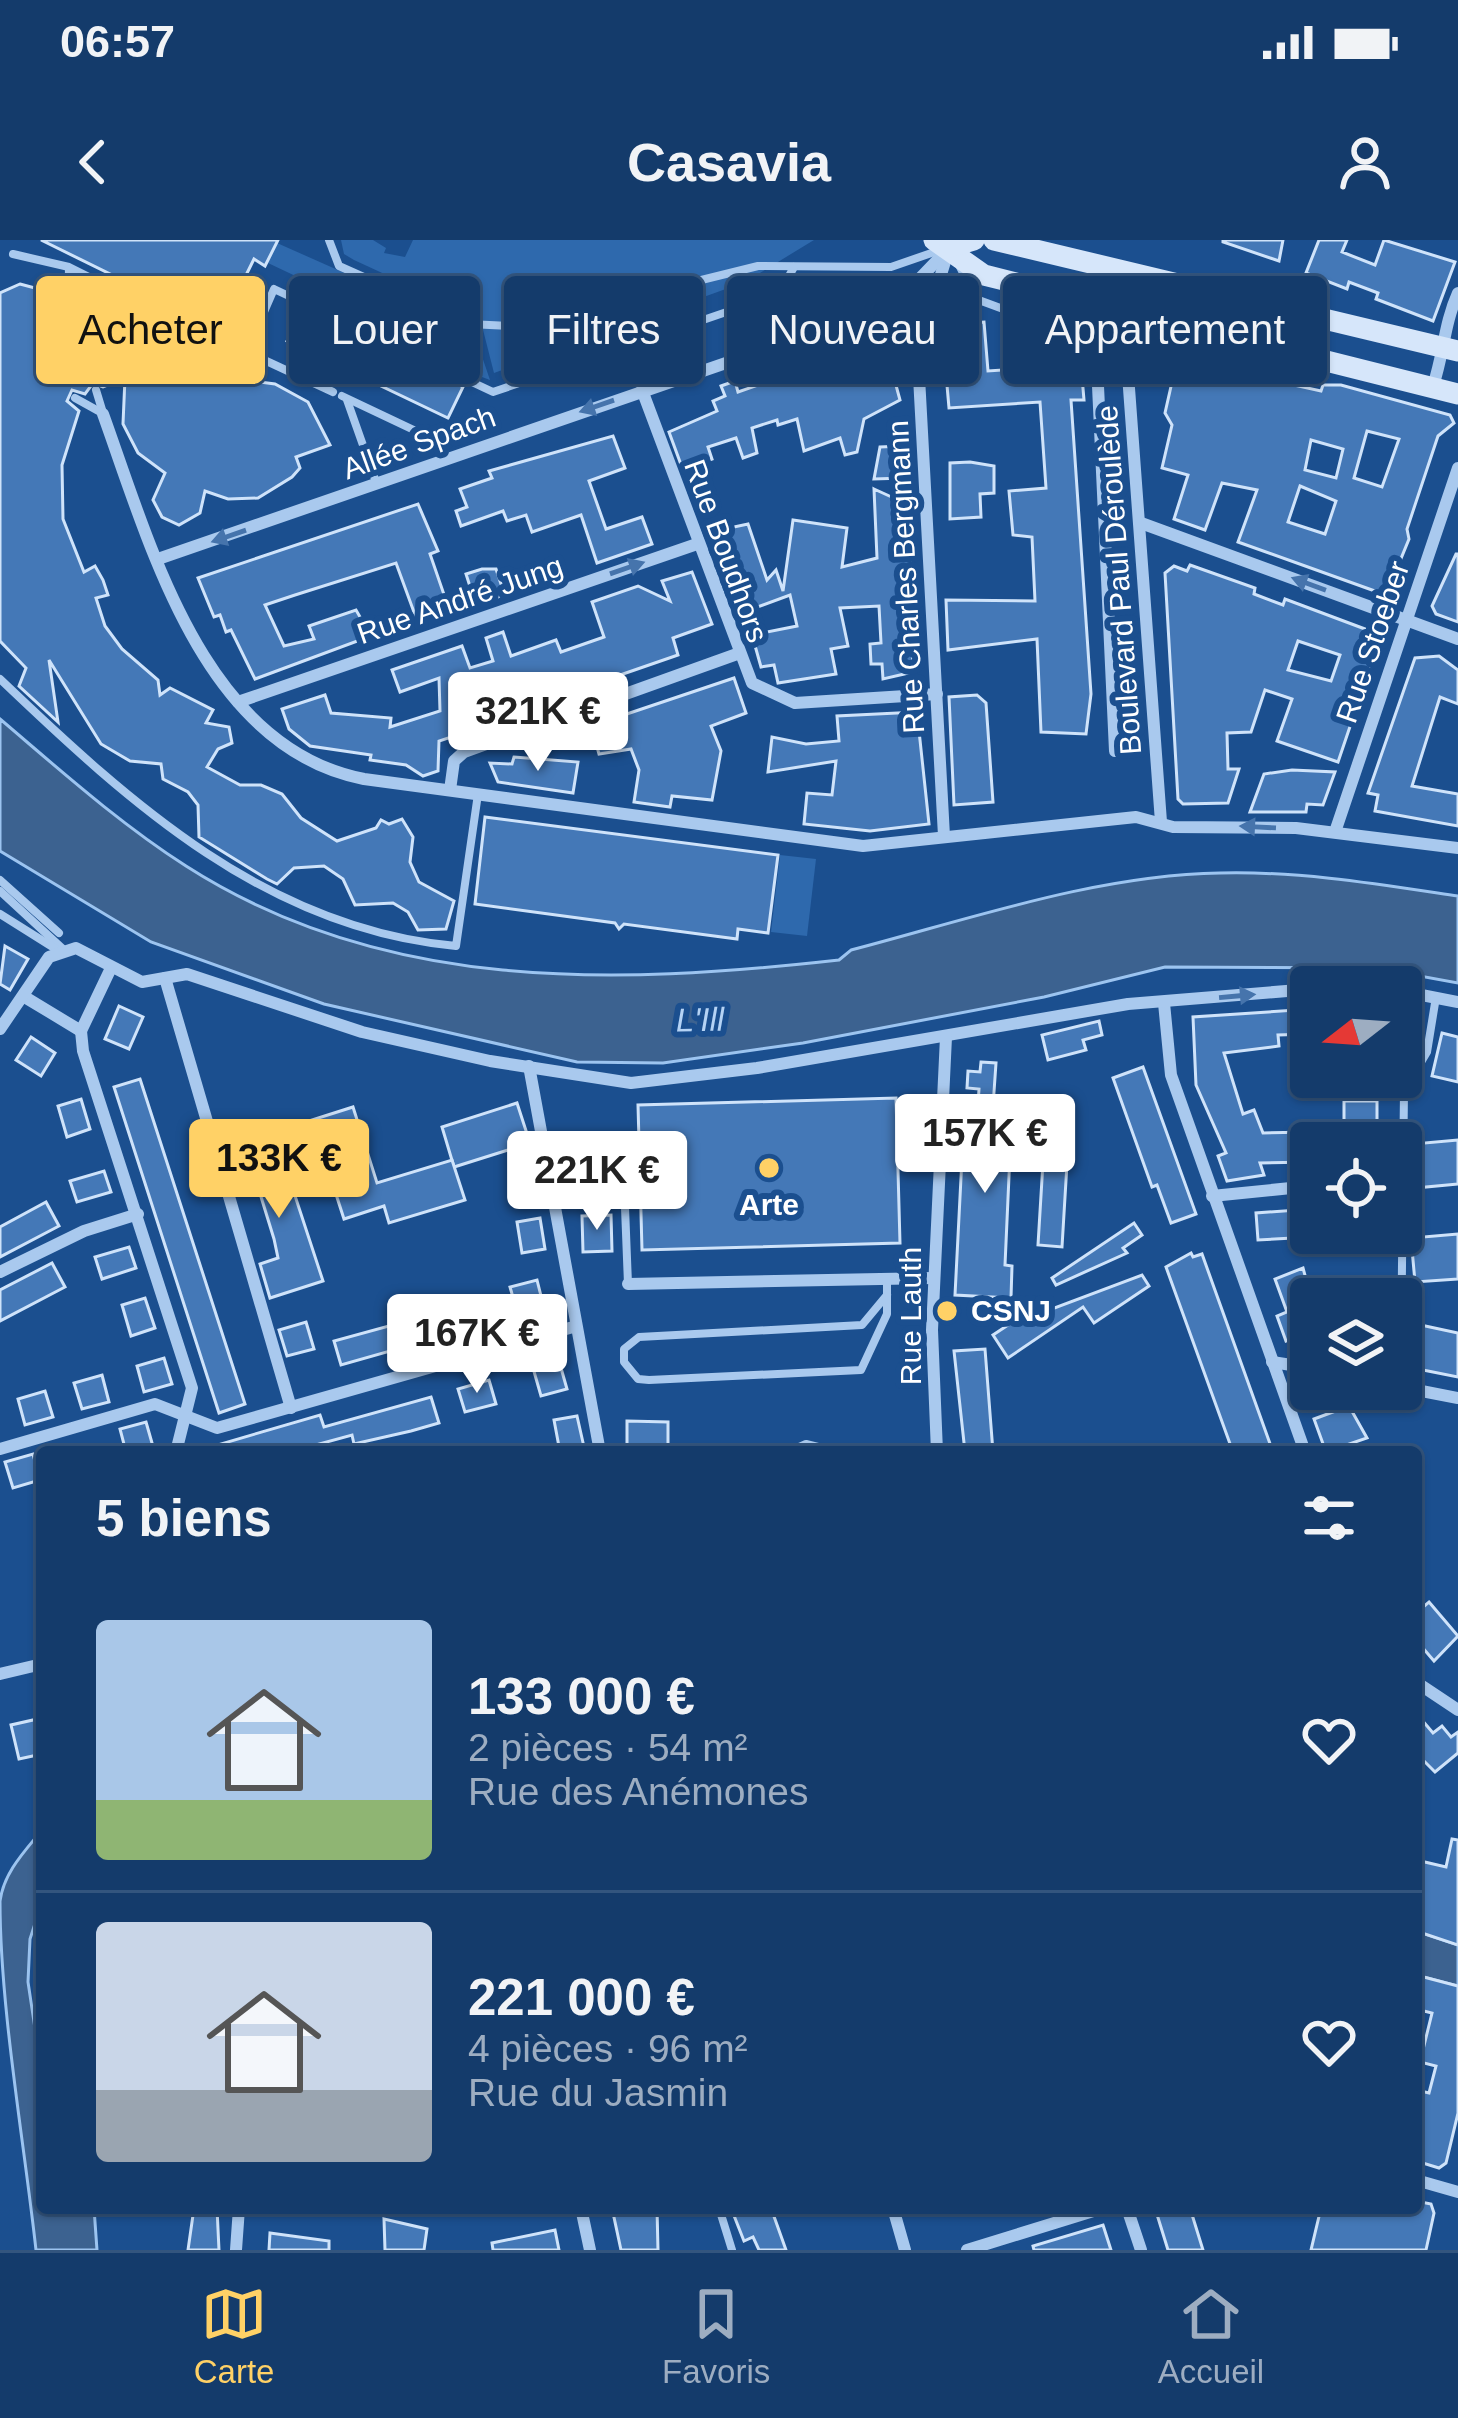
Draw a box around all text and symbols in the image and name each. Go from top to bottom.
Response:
text: 06:57 [60,16,175,67]
icon: back [60,129,126,195]
icon: person [1332,129,1398,195]
text: Casavia [627,132,831,192]
chip: Acheter [36,276,265,384]
chip: Louer [289,276,480,384]
chip: Filtres [504,276,703,384]
chip: Nouveau [727,276,979,384]
chip: Appartement [1003,276,1327,384]
one-way arrow [579,398,615,416]
street label: Allée Spach [338,400,500,485]
street label: Boulevard Paul Déroulède [1090,404,1147,756]
street label: Rue Charles Bergmann [881,420,930,734]
street label: Rue Boudhors [678,455,775,647]
one-way arrow [211,528,247,546]
street label: Rue André Jung [353,549,567,650]
street label: Rue Stoeber [1330,557,1416,727]
one-way arrow [609,558,645,576]
one-way arrow [1291,573,1327,592]
pin: 321K € [440,672,636,774]
text: 321K € [475,689,601,732]
one-way arrow [1238,817,1276,836]
north arrow [1290,966,1422,1098]
map controls [1290,966,1422,1410]
one-way arrow [1219,986,1257,1005]
water label: L'Ill [675,1001,726,1038]
pin: 157K € [887,1094,1083,1196]
text: 157K € [922,1111,1048,1154]
pin: 133K € [181,1119,377,1221]
button: locate [1290,1122,1422,1254]
pin: 221K € [499,1131,695,1233]
text: 133K € [216,1136,342,1179]
text: 221K € [534,1148,660,1191]
marker: Arte [756,1155,782,1181]
place label: Arte [739,1188,799,1221]
street label: Rue Lauth [894,1247,927,1385]
button: layers [1290,1278,1422,1410]
pin: 167K € [379,1294,575,1396]
place label: CSNJ [971,1294,1051,1327]
marker: CSNJ [934,1298,960,1324]
text: 167K € [414,1311,540,1354]
icon: filters [1296,1485,1362,1551]
text: 5 biens [96,1490,272,1547]
icon: home [192,1668,336,1812]
text: 133 000 € [468,1668,695,1725]
icon: heart [1296,1707,1362,1773]
text: 2 pièces · 54 m² [468,1726,748,1769]
text: Rue des Anémones [468,1770,808,1813]
text: 221 000 € [468,1969,695,2026]
icon: home [192,1970,336,2114]
icon: heart [1296,2009,1362,2075]
text: 4 pièces · 96 m² [468,2027,748,2070]
text: Rue du Jasmin [468,2071,728,2114]
tab: Carte [194,2281,274,2391]
tab: Favoris [662,2281,770,2391]
tab: Accueil [1158,2281,1264,2391]

